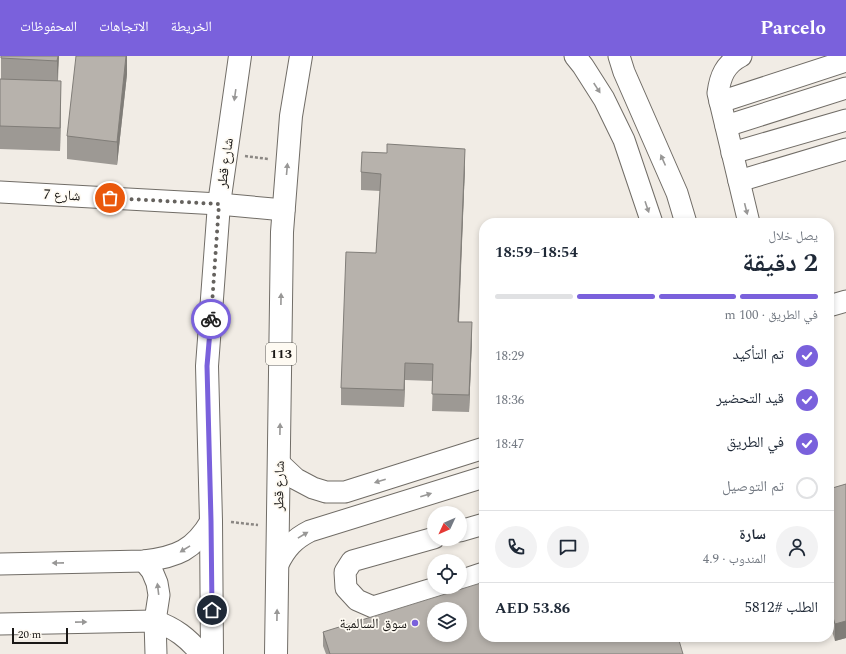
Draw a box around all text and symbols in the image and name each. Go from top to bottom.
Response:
text: Parcelo [760,14,826,43]
text: المحفوظات [20,16,77,37]
text: الاتجاهات [99,16,149,37]
text: الخريطة [171,16,212,37]
one-way arrow [593,83,601,93]
one-way arrow [232,89,238,101]
street label: شارع قطر [211,137,239,190]
one-way arrow [660,155,666,166]
one-way arrow [284,163,291,175]
pin [93,181,127,215]
street label: شارع 7 [43,184,81,206]
icon: bag [99,187,121,209]
one-way arrow [644,202,650,214]
one-way arrow [743,203,749,215]
text: يصل خلال [769,226,818,246]
text: 18:54–18:59 [495,241,578,264]
text: 2 دقيقة [742,243,818,283]
one-way arrow [278,293,285,305]
courier [191,299,231,339]
text: في الطريق · 100 m [725,305,818,325]
icon: bike [200,308,222,330]
road number: 113 [266,343,296,365]
text: تم التأكيد [733,343,784,366]
icon: check [796,345,818,367]
text: 18:29 [495,346,524,366]
text: قيد التحضير [716,387,784,410]
icon: check [796,389,818,411]
text: 18:36 [495,390,524,410]
one-way arrow [277,422,283,435]
text: في الطريق [727,431,784,454]
icon: check [796,433,818,455]
text: 18:47 [495,434,524,454]
street label: شارع قطر [268,461,290,512]
text: تم التوصيل [722,475,784,498]
one-way arrow [374,478,386,484]
one-way arrow [420,492,432,498]
north arrow [427,506,467,546]
map controls [427,506,467,642]
text: سارة [739,523,766,546]
button: phone [495,526,537,568]
button: chat [547,526,589,568]
button: person [776,526,818,568]
one-way arrow [297,532,308,539]
one-way arrow [180,545,190,553]
text: المندوب · 4.9 [703,549,766,569]
button: locate [427,554,467,594]
one-way arrow [51,560,64,566]
one-way arrow [155,583,161,595]
pin [195,593,229,627]
text: الطلب #5812 [745,596,818,619]
text: AED 53.86 [495,597,570,620]
icon: home [201,599,223,621]
button: layers [427,602,467,642]
one-way arrow [274,608,280,621]
place label: سوق السالمية [339,613,407,634]
marker: سوق السالمية [410,618,420,628]
one-way arrow [75,619,87,626]
scale bar [12,626,68,645]
text: 20 m [18,626,41,643]

